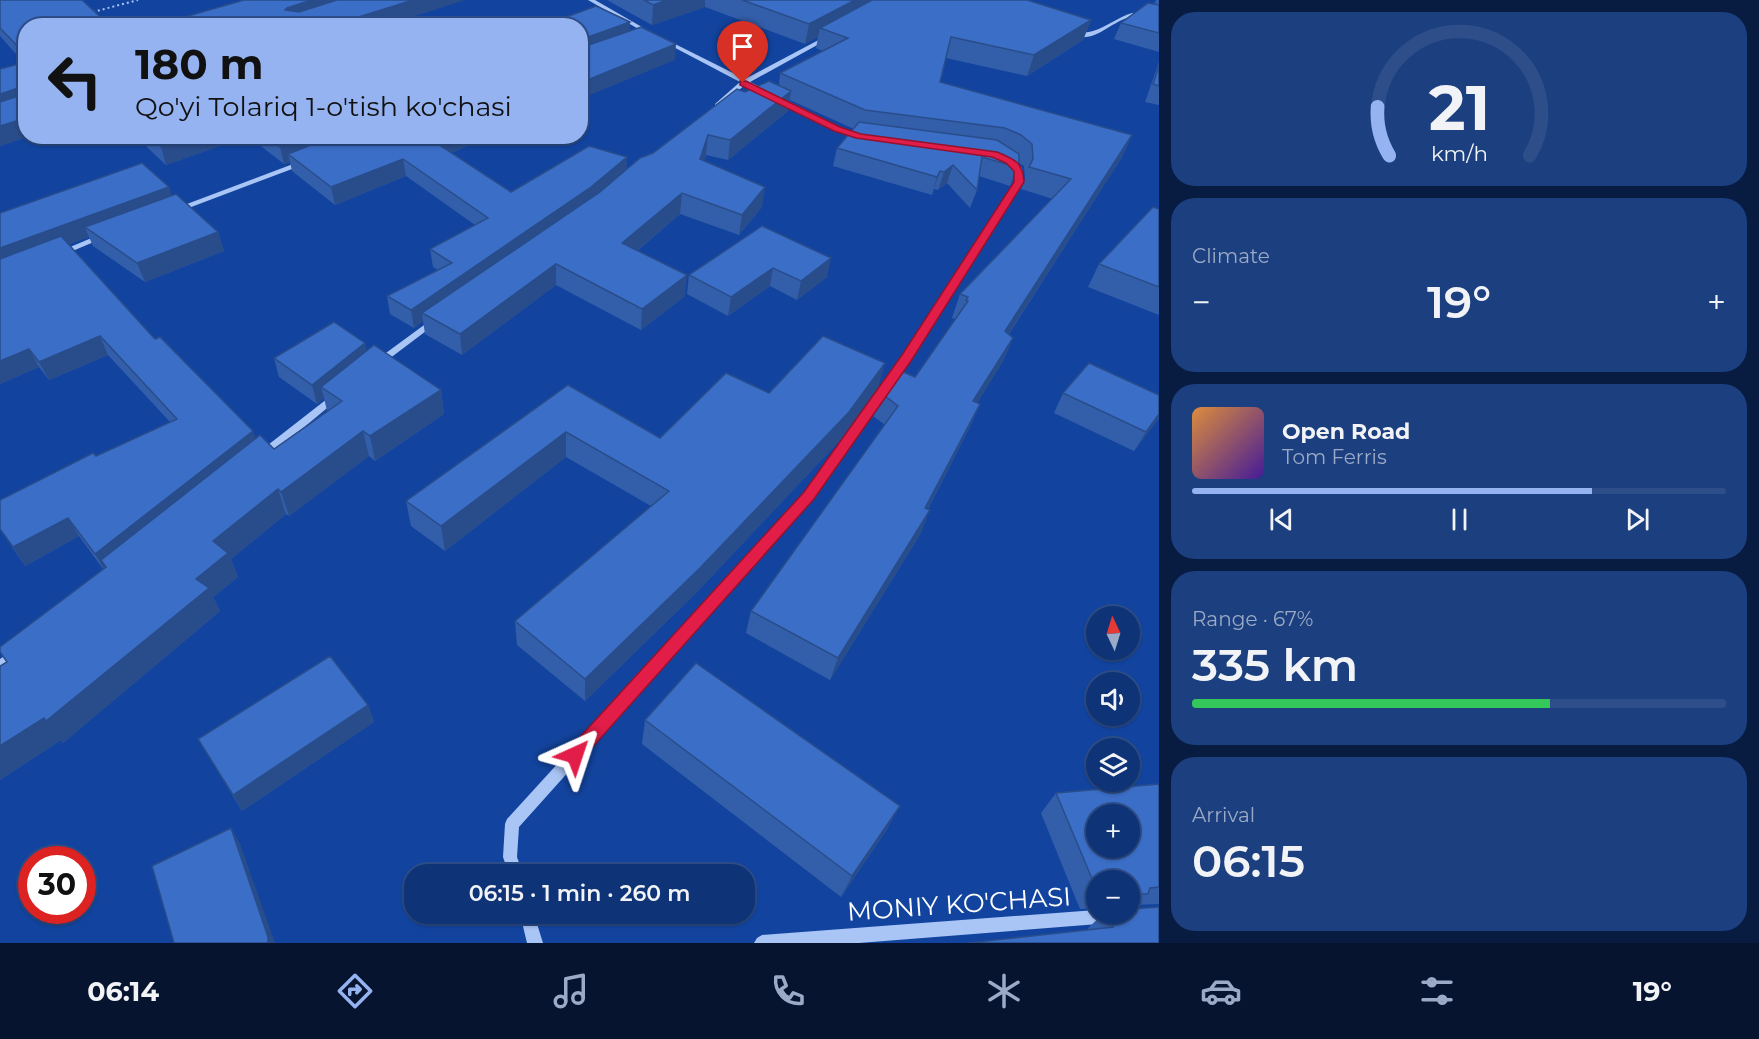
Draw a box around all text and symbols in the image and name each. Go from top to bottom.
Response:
pin [717,21,768,83]
icon: arrive [726,30,759,63]
text: 180 m [135,38,264,90]
icon: left [36,42,114,120]
text: 21 [1428,70,1490,146]
text: Qo'yi Tolariq 1-o'tish ko'chasi [135,90,512,123]
text: km/h [1430,140,1488,166]
text: Climate [1192,244,1270,268]
text: 19° [1427,274,1491,329]
text: − [1192,282,1211,322]
text: + [1707,282,1726,322]
text: Open Road [1282,418,1410,445]
text: Tom Ferris [1282,445,1387,469]
icon: previous [1265,503,1298,536]
icon: pause [1443,503,1476,536]
icon: next [1621,503,1654,536]
north arrow [1086,606,1140,660]
map controls [1086,606,1140,924]
text: Range · 67% [1192,607,1313,631]
text: 335 km [1192,637,1358,692]
button: sound [1086,672,1140,726]
position arrow [543,723,607,787]
button: layers [1086,738,1140,792]
text: Arrival [1192,803,1255,827]
button: + [1086,804,1140,858]
text: 06:15 [1192,833,1305,888]
speed limit sign: 30 [18,846,96,924]
button: − [1086,870,1140,924]
text: 06:15 · 1 min · 260 m [469,880,690,907]
street label: MONIY KO'CHASI [846,880,1072,928]
icon: directions [334,970,376,1012]
icon: music [550,970,592,1012]
icon: phone [767,970,809,1012]
icon: climate [983,970,1025,1012]
icon: car [1200,970,1242,1012]
icon: filters [1416,970,1458,1012]
text: 06:14 [87,975,159,1008]
text: 19° [1633,975,1672,1008]

